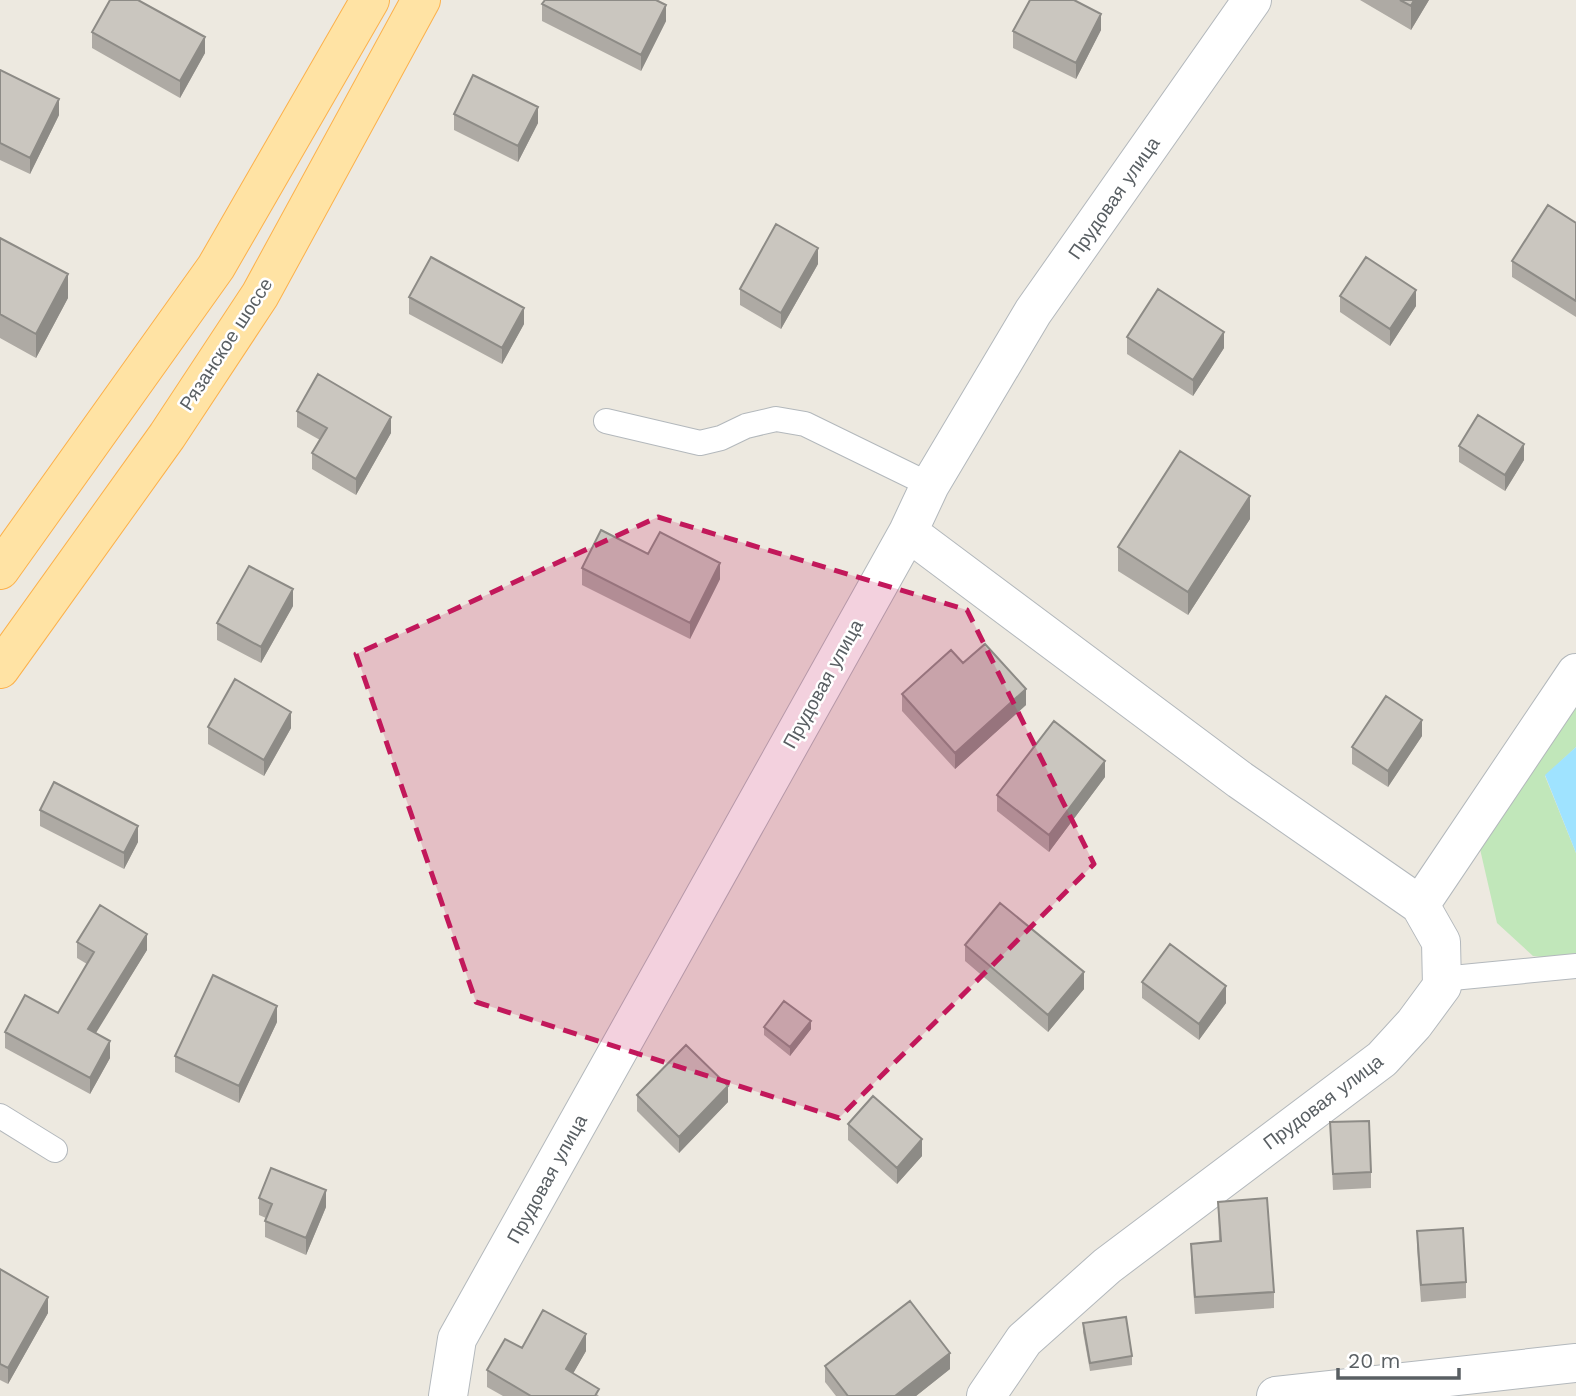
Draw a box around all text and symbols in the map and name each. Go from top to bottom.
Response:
street label: Прудовая улица [1063,132,1165,264]
street label: Рязанское шоссе [175,274,277,414]
street label: Прудовая улица [778,615,868,753]
street label: Прудовая улица [1259,1049,1388,1155]
street label: Прудовая улица [502,1110,592,1248]
scale bar [1338,1336,1459,1380]
text: 20 m [1348,1348,1400,1373]

